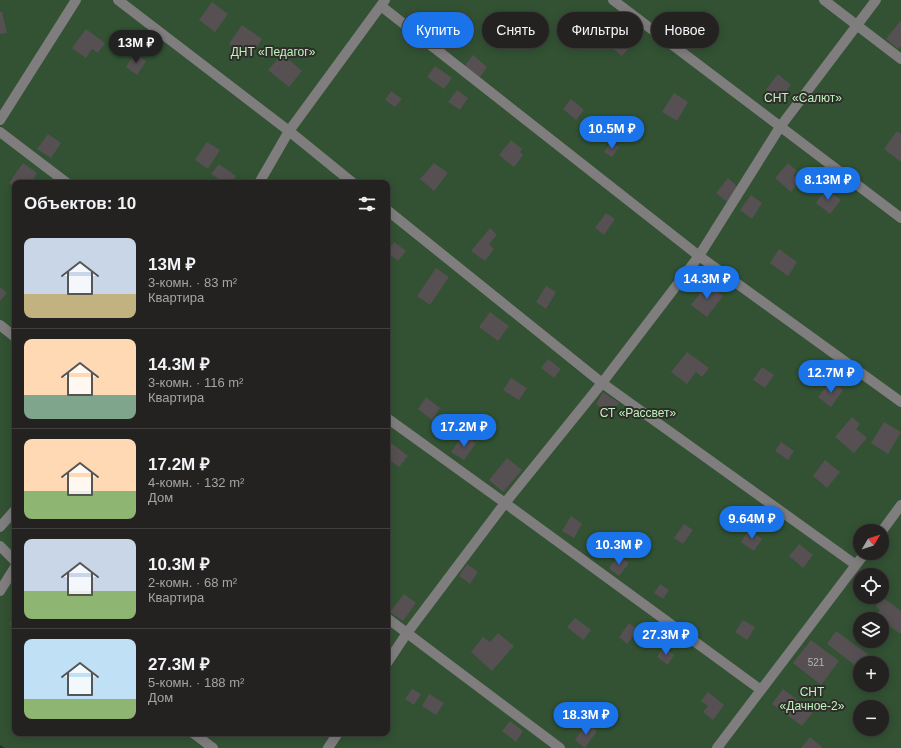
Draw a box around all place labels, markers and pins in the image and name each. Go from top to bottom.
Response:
pin: 13M ₽ [108,30,164,64]
pin: 10.5M ₽ [575,116,649,150]
pin: 8.13M ₽ [791,167,865,201]
pin: 14.3M ₽ [670,266,744,300]
pin: 12.7M ₽ [794,360,868,394]
pin: 17.2M ₽ [427,414,501,448]
pin: 9.64M ₽ [715,506,789,540]
pin: 10.3M ₽ [582,532,656,566]
pin: 27.3M ₽ [629,622,703,656]
pin: 18.3M ₽ [549,702,623,736]

